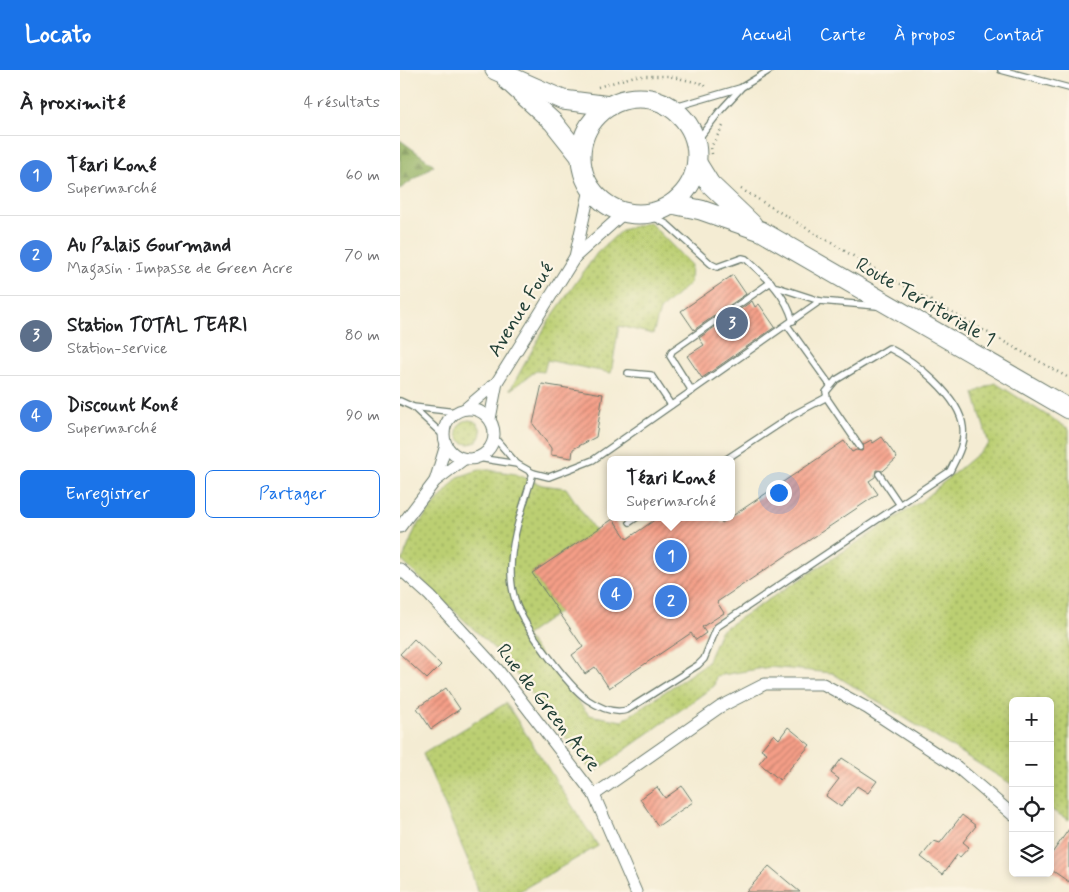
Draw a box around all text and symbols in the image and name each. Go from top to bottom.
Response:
text: Locato [25,20,91,51]
text: Accueil [741,23,792,47]
text: Carte [820,23,866,47]
text: À propos [894,23,955,47]
text: Contact [983,23,1044,47]
text: À proximité [20,89,126,117]
text: 4 résultats [304,92,380,113]
text: Téari Koné [67,153,156,178]
text: 1 [32,165,40,186]
text: 60 m [346,165,380,186]
text: Supermarché [67,178,157,199]
text: Au Palais Gourmand [67,233,231,258]
text: 2 [32,245,40,266]
text: 70 m [344,245,380,266]
street label: Route Territoriale 1 [850,251,1000,353]
street label: Avenue Foué [482,257,561,362]
text: Magasin · Impasse de Green Acre [67,258,293,279]
pin: 3 [716,304,748,342]
text: Station TOTAL TEARI [67,313,248,338]
text: 3 [32,325,40,346]
text: 80 m [345,325,380,346]
text: Station-service [67,338,168,359]
text: Discount Koné [67,393,178,418]
text: 4 [31,405,41,426]
text: 90 m [346,405,380,426]
text: Supermarché [67,418,157,439]
popup [607,456,735,521]
text: Téari Koné [626,466,716,491]
button: Enregistrer [20,470,195,518]
button: Partager [205,470,380,518]
your location [766,480,792,506]
text: Supermarché [626,491,716,512]
pin: 1 [655,537,687,575]
pin: 4 [600,575,632,613]
pin: 2 [655,582,687,620]
street label: Rue de Green Acre [489,638,606,778]
map controls [1009,697,1054,877]
button: + [1009,697,1054,742]
button: − [1009,742,1054,787]
button: locate [1009,787,1054,832]
button: layers [1009,832,1054,877]

